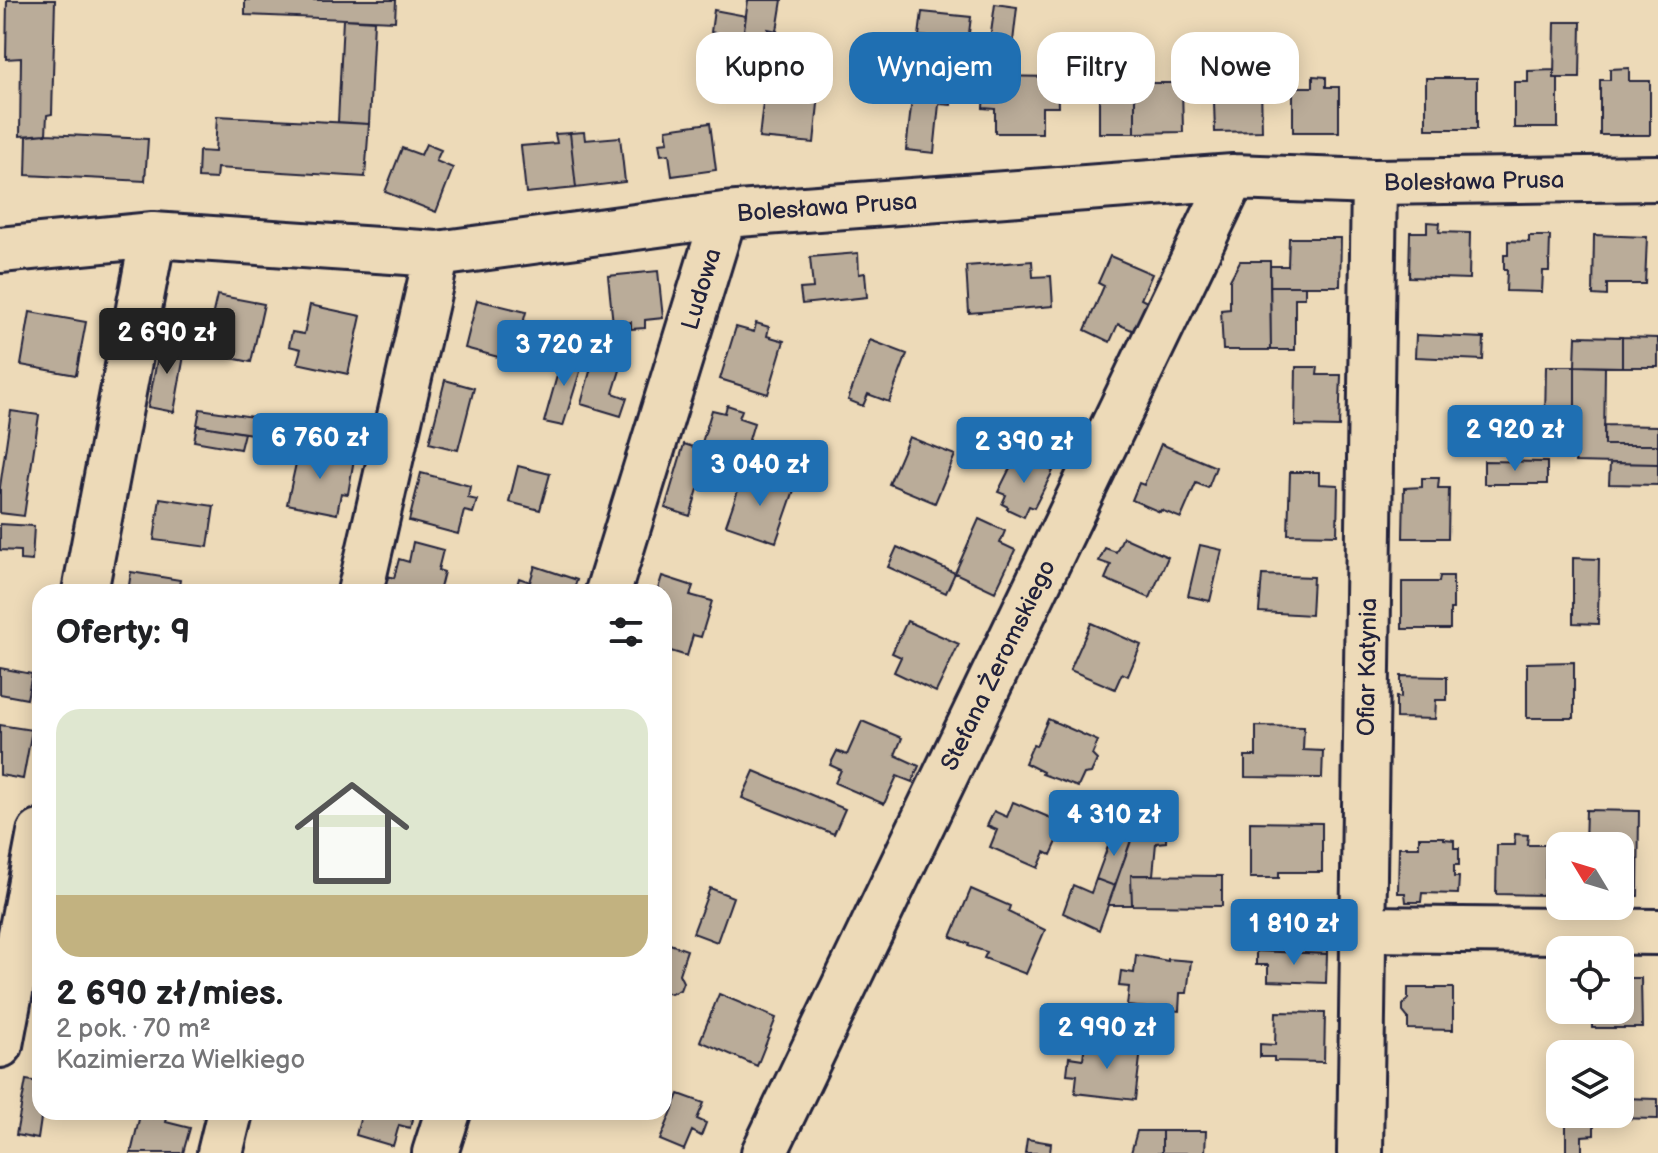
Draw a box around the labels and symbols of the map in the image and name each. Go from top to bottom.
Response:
street label: Bolesława Prusa [1383,165,1565,198]
street label: Bolesława Prusa [736,187,918,228]
street label: Ludowa [675,245,728,334]
pin: 2 690 zł [84,308,250,376]
pin: 3 720 zł [481,320,647,388]
pin: 2 920 zł [1432,405,1598,473]
pin: 6 760 zł [237,413,403,481]
pin: 2 390 zł [941,417,1107,485]
pin: 3 040 zł [677,440,843,508]
street label: Stefana Żeromskiego [935,555,1062,775]
street label: Ofiar Katynia [1352,598,1383,736]
pin: 4 310 zł [1031,790,1197,858]
north arrow [1546,832,1634,920]
pin: 1 810 zł [1211,899,1377,967]
pin: 2 990 zł [1024,1003,1190,1071]

